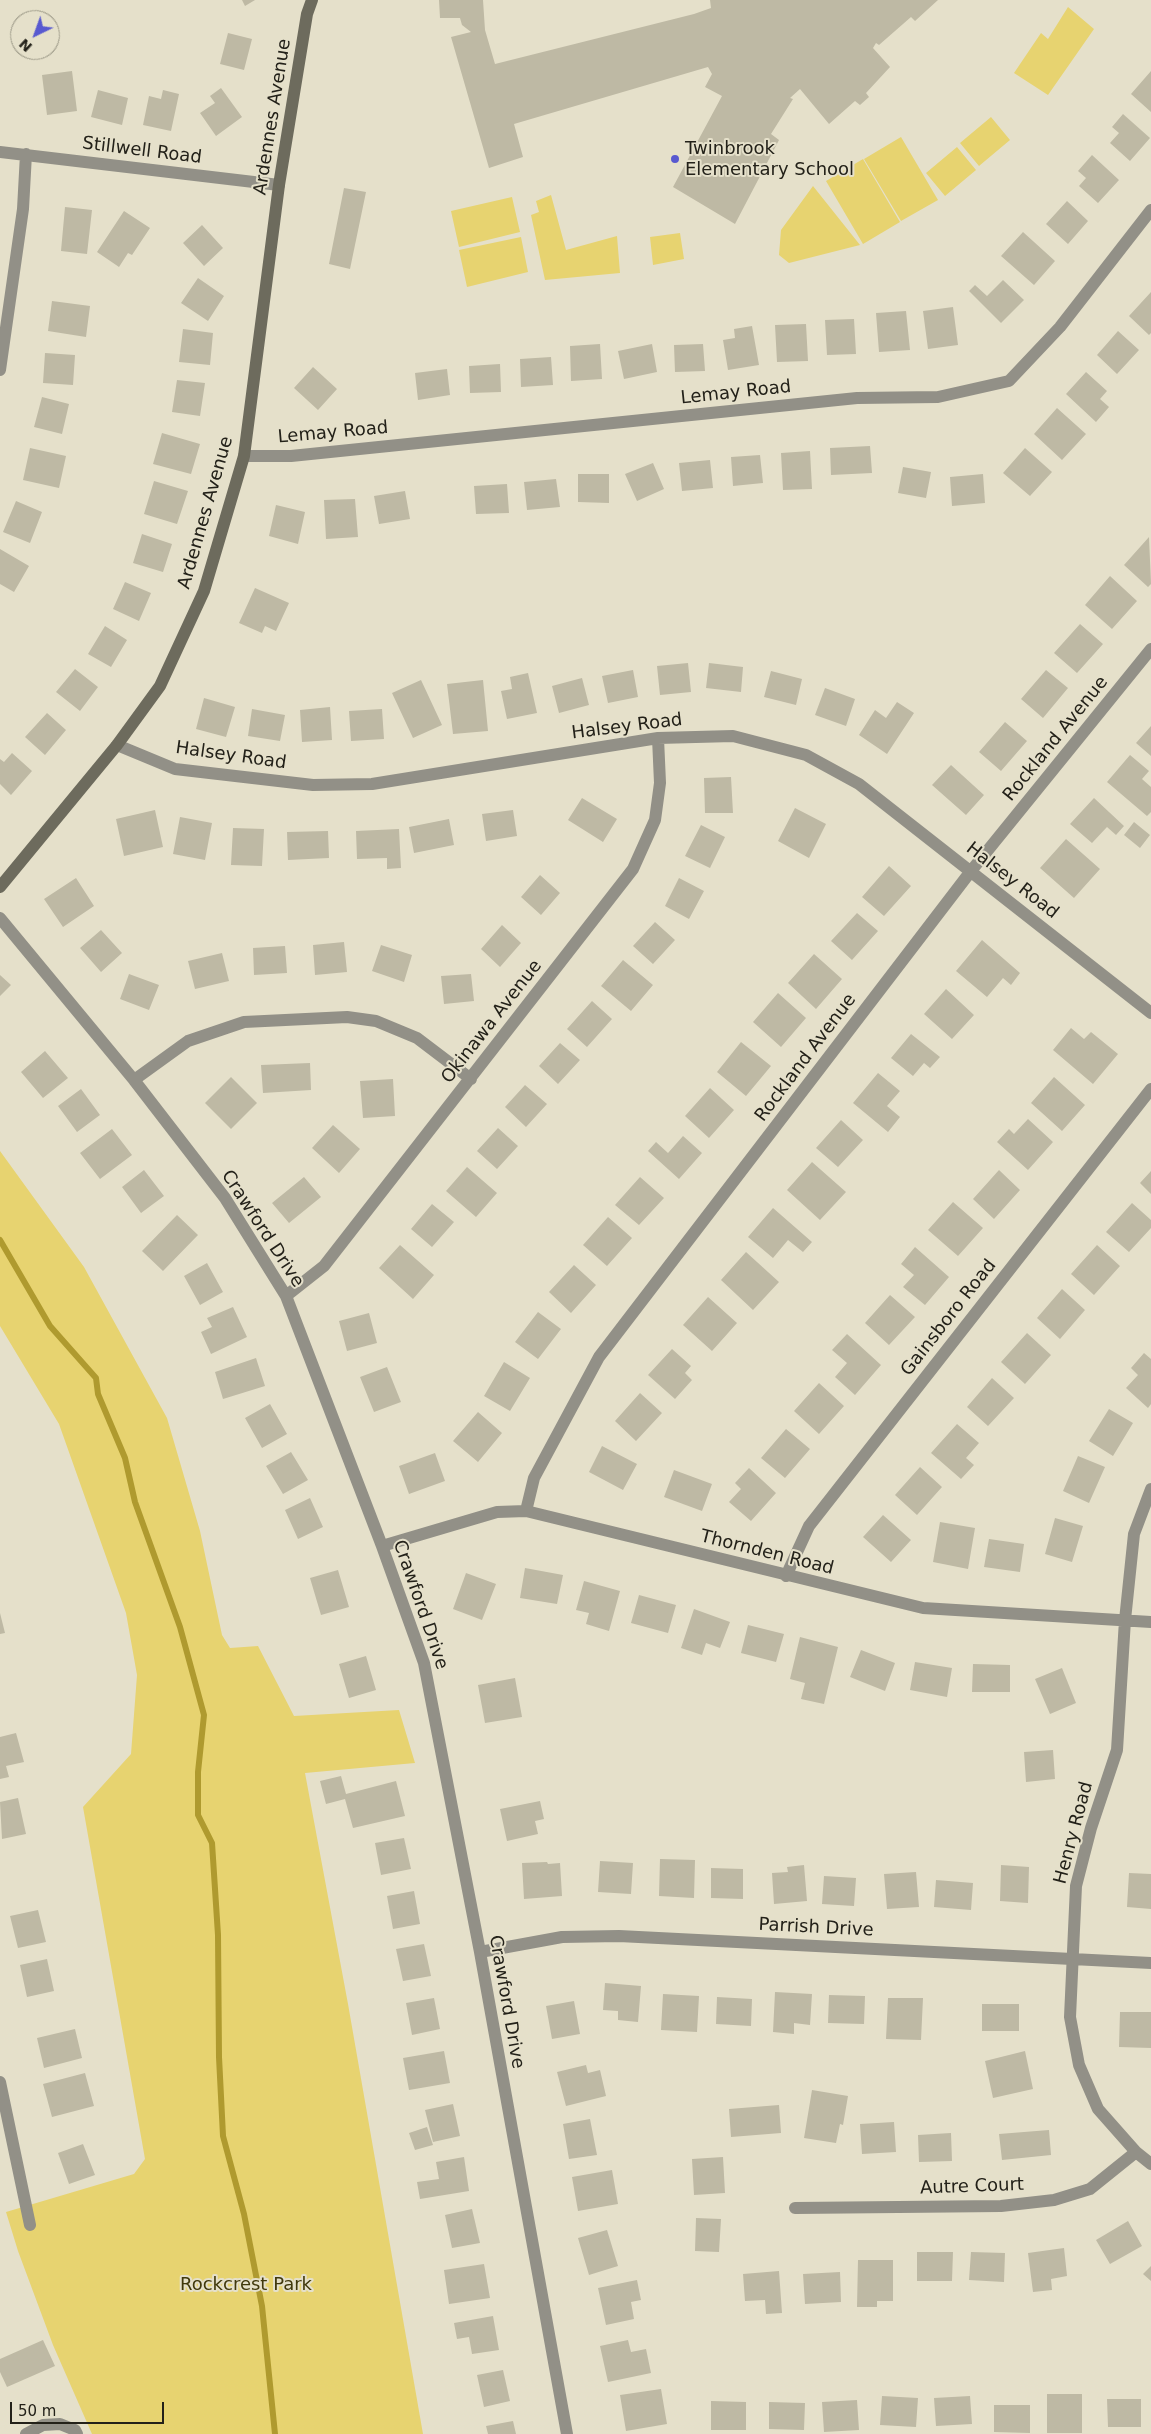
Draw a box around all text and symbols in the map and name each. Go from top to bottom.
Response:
north arrow [10,10,60,60]
text: N [16,36,35,55]
street label: Ardennes Avenue [250,37,296,197]
street label: Stillwell Road [81,133,203,169]
place label: Twinbrook Elementary School [685,138,854,180]
marker: Twinbrook Elementary School [669,153,681,165]
street label: Lemay Road [680,376,792,410]
street label: Lemay Road [277,417,389,449]
street label: Ardennes Avenue [174,434,238,592]
street label: Rockland Avenue [999,672,1113,806]
street label: Halsey Road [570,709,684,745]
street label: Halsey Road [174,738,288,774]
street label: Halsey Road [961,838,1063,924]
street label: Okinawa Avenue [437,956,547,1088]
street label: Rockland Avenue [751,990,861,1126]
street label: Crawford Drive [216,1166,308,1292]
street label: Gainsboro Road [897,1255,1001,1381]
street label: Thornden Road [698,1526,836,1580]
street label: Crawford Drive [388,1538,452,1672]
street label: Henry Road [1050,1780,1098,1886]
street label: Parrish Drive [758,1914,874,1942]
street label: Crawford Drive [484,1934,528,2070]
street label: Autre Court [920,2174,1024,2200]
park label: Rockcrest Park [180,2274,312,2296]
scale bar [12,2392,166,2424]
text: 50 m [18,2402,56,2420]

